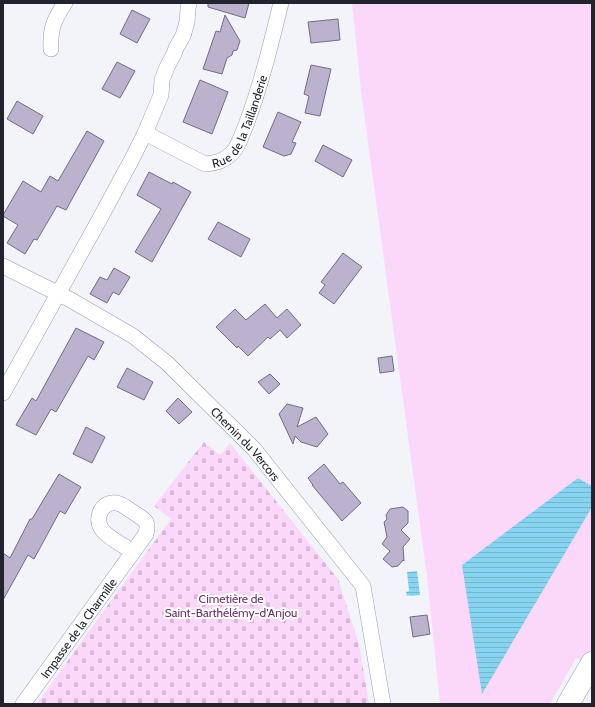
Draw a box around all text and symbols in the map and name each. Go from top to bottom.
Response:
street label: Rue de la Taillanderie [210,73,270,171]
street label: Chemin du Vercors [208,403,284,484]
street label: Impasse de la Charmille [37,575,119,681]
park label: Cimetière de Saint-Barthélémy-d'Anjou [165,591,297,620]

